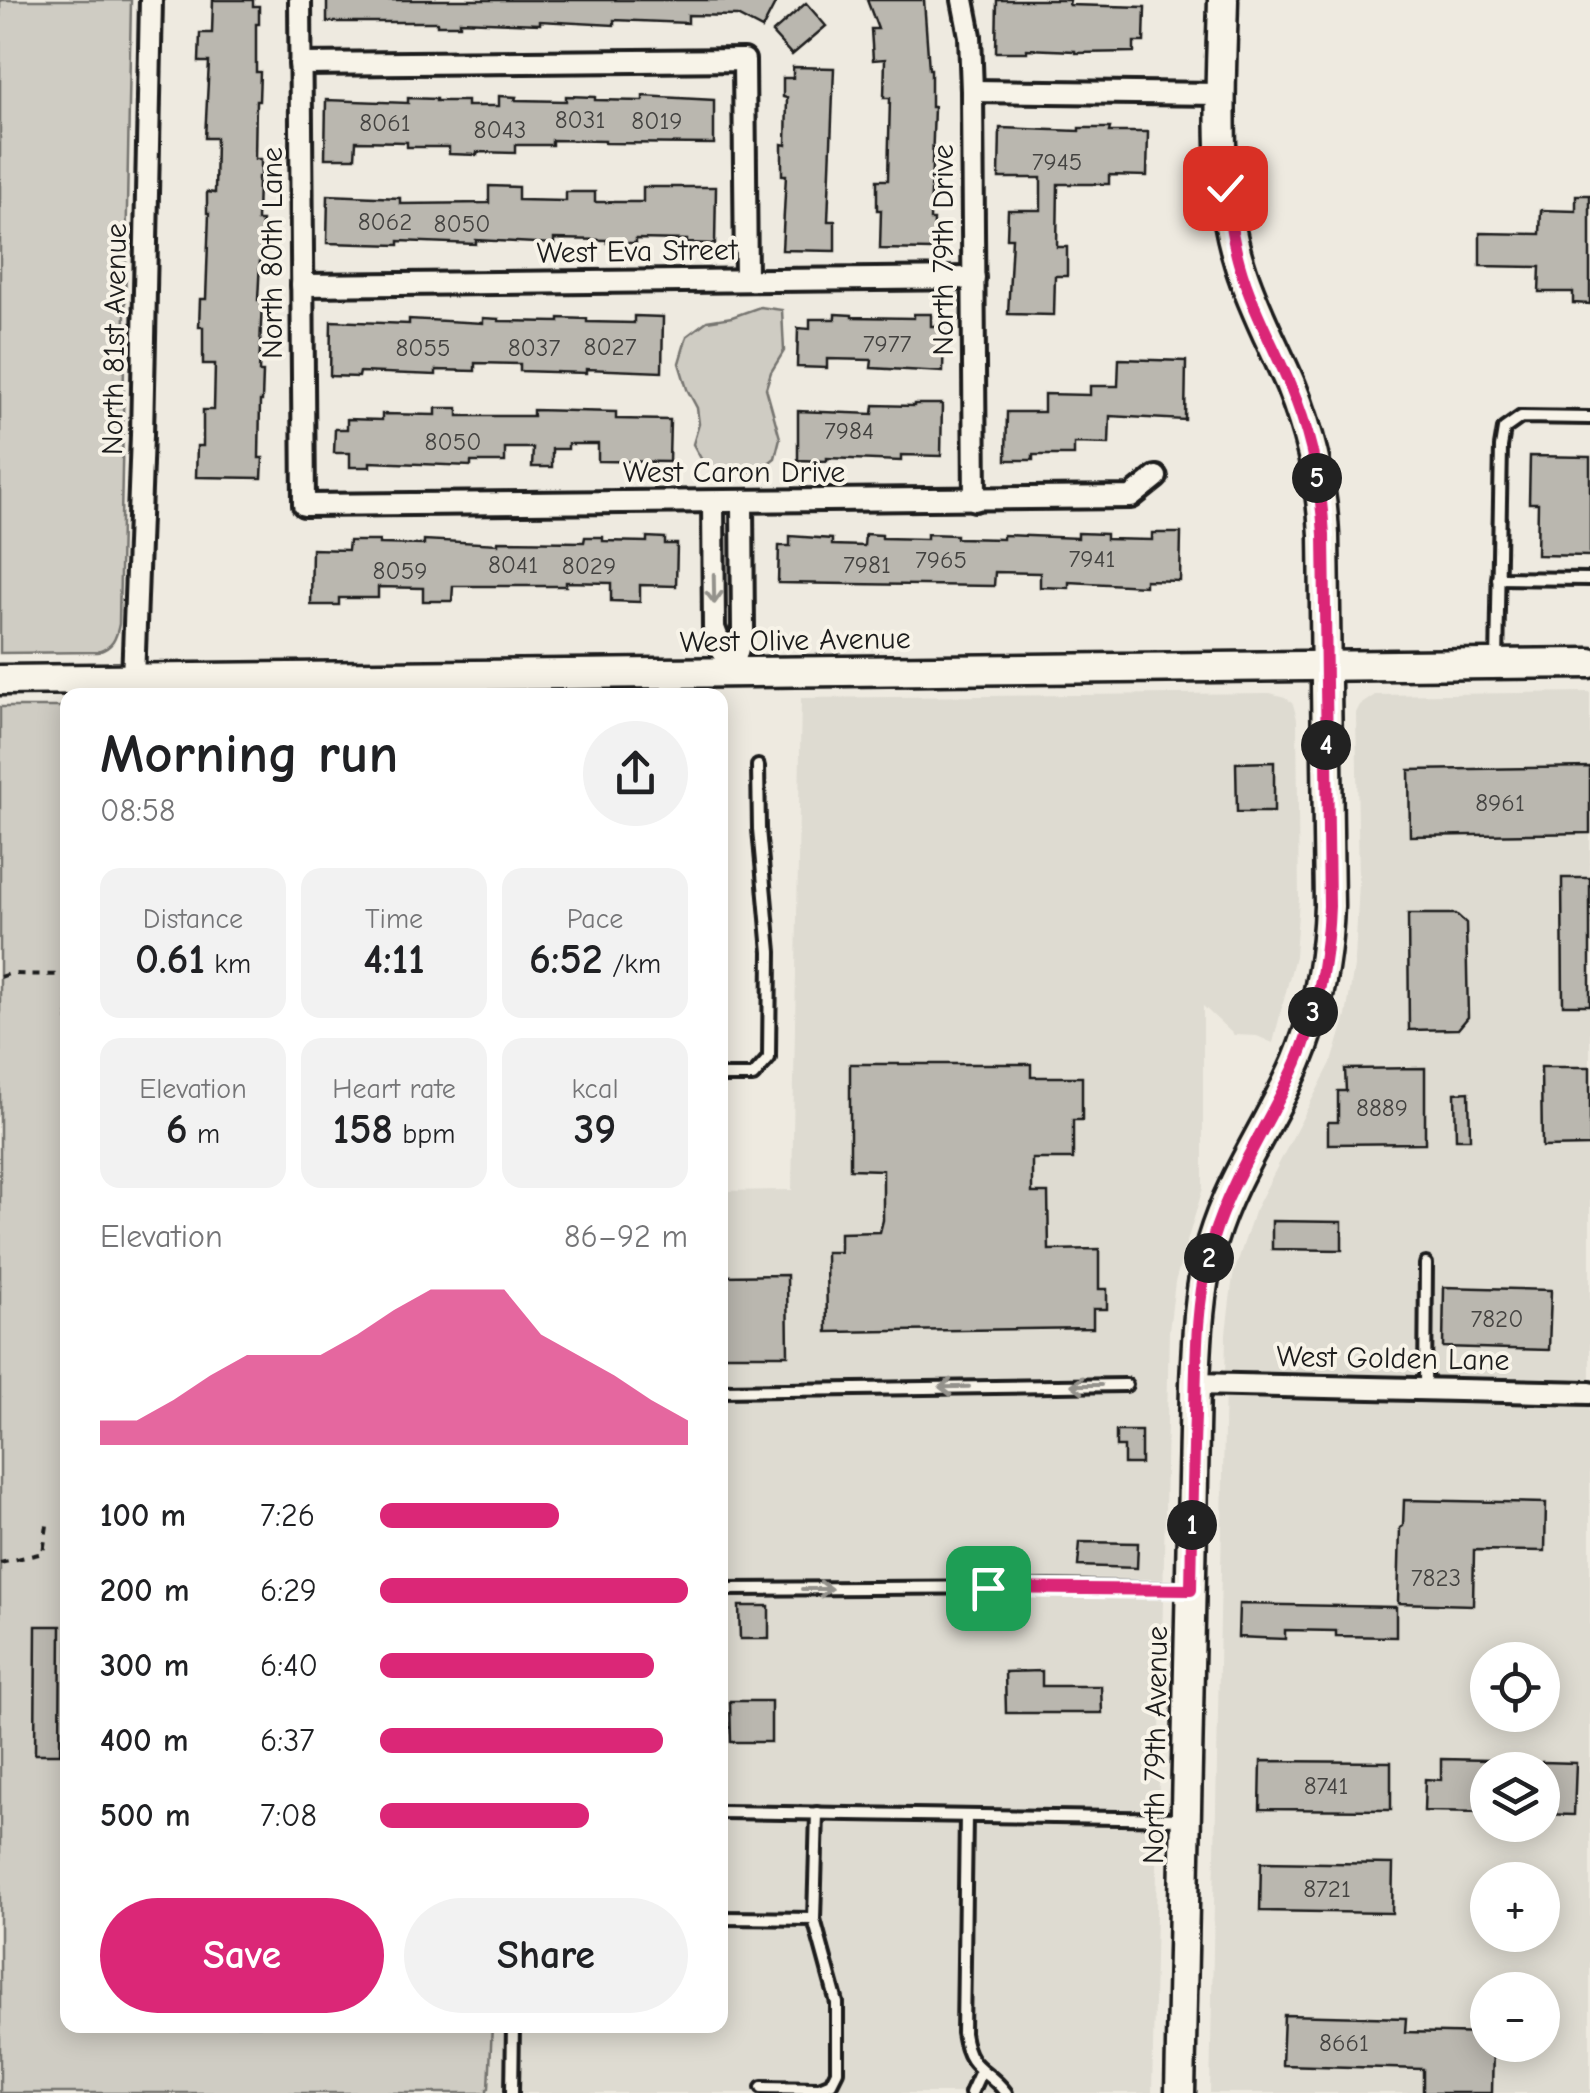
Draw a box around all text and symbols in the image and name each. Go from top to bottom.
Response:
house number: 8031 [555,105,605,134]
house number: 8019 [631,106,683,135]
house number: 8061 [359,108,411,137]
house number: 8043 [474,115,526,144]
street label: North 79th Drive [926,144,961,356]
pin [1183,146,1268,231]
street label: North 80th Lane [255,147,290,359]
house number: 7945 [1032,147,1082,176]
icon: check [1198,161,1253,216]
house number: 8062 [358,207,412,236]
house number: 8050 [434,209,490,238]
street label: North 81st Avenue [95,223,134,455]
street label: West Eva Street [536,232,739,271]
house number: 7977 [863,329,912,358]
house number: 8027 [584,332,637,361]
house number: 8055 [395,333,451,362]
house number: 8037 [508,333,560,362]
house number: 7984 [824,416,874,445]
house number: 8050 [425,427,481,456]
pin: 5 [1292,453,1342,503]
street label: West Caron Drive [623,455,845,490]
text: 5 [1310,462,1324,494]
house number: 7941 [1068,544,1116,573]
house number: 7965 [915,545,967,574]
house number: 8041 [488,550,538,579]
house number: 7981 [843,550,891,579]
house number: 8029 [562,551,616,580]
house number: 8059 [373,556,427,585]
one-way arrow [704,572,724,604]
street label: West Olive Avenue [679,621,911,660]
pin: 4 [1301,720,1351,770]
button: share [583,721,688,826]
text: Morning run [100,722,398,786]
text: 4 [1319,729,1333,761]
house number: 8961 [1475,788,1525,817]
text: 08:58 [100,792,176,829]
text: Distance [143,903,243,935]
text: Time [365,903,423,935]
text: Pace [567,903,623,935]
text: 0.61 [135,935,205,984]
text: 4:11 [363,935,425,984]
text: 6:52 [529,935,603,984]
text: km [205,948,251,980]
text: /km [603,948,661,980]
pin: 3 [1288,987,1338,1037]
text: 3 [1306,996,1320,1028]
text: Elevation [139,1073,247,1105]
text: Heart rate [332,1073,456,1105]
text: kcal [571,1073,619,1105]
house number: 8889 [1356,1093,1408,1122]
text: 6 [166,1105,188,1154]
text: 158 [333,1105,393,1154]
text: 39 [574,1105,616,1154]
text: m [188,1118,220,1150]
text: bpm [393,1118,455,1150]
text: Elevation [100,1218,223,1255]
text: 86–92 m [564,1218,688,1255]
pin: 2 [1184,1233,1234,1283]
text: 2 [1202,1242,1216,1274]
house number: 7820 [1471,1304,1523,1333]
street label: West Golden Lane [1276,1339,1510,1378]
one-way arrow [1071,1376,1103,1395]
one-way arrow [939,1378,972,1396]
text: 100 m [100,1497,186,1534]
text: 7:26 [260,1497,315,1534]
pin: 1 [1167,1500,1217,1550]
text: 1 [1186,1509,1198,1541]
pin [946,1546,1031,1631]
icon: arrive [961,1561,1016,1616]
house number: 7823 [1411,1563,1461,1592]
text: 200 m [100,1572,189,1609]
text: 6:29 [260,1572,317,1609]
one-way arrow [800,1580,833,1598]
street label: North 79th Avenue [1136,1626,1175,1864]
map controls [1470,1642,1560,2062]
button: locate [1470,1642,1560,1732]
text: 300 m [100,1647,189,1684]
text: 6:40 [260,1647,318,1684]
text: 400 m [100,1722,188,1759]
text: 6:37 [260,1722,314,1759]
button: layers [1470,1752,1560,1842]
house number: 8741 [1304,1771,1348,1800]
text: 500 m [100,1797,190,1834]
text: 7:08 [260,1797,317,1834]
button: + [1470,1862,1560,1952]
house number: 8721 [1303,1874,1351,1903]
button: Save [100,1898,384,2013]
button: Share [404,1898,688,2013]
button: − [1470,1972,1560,2062]
house number: 8661 [1319,2028,1369,2057]

